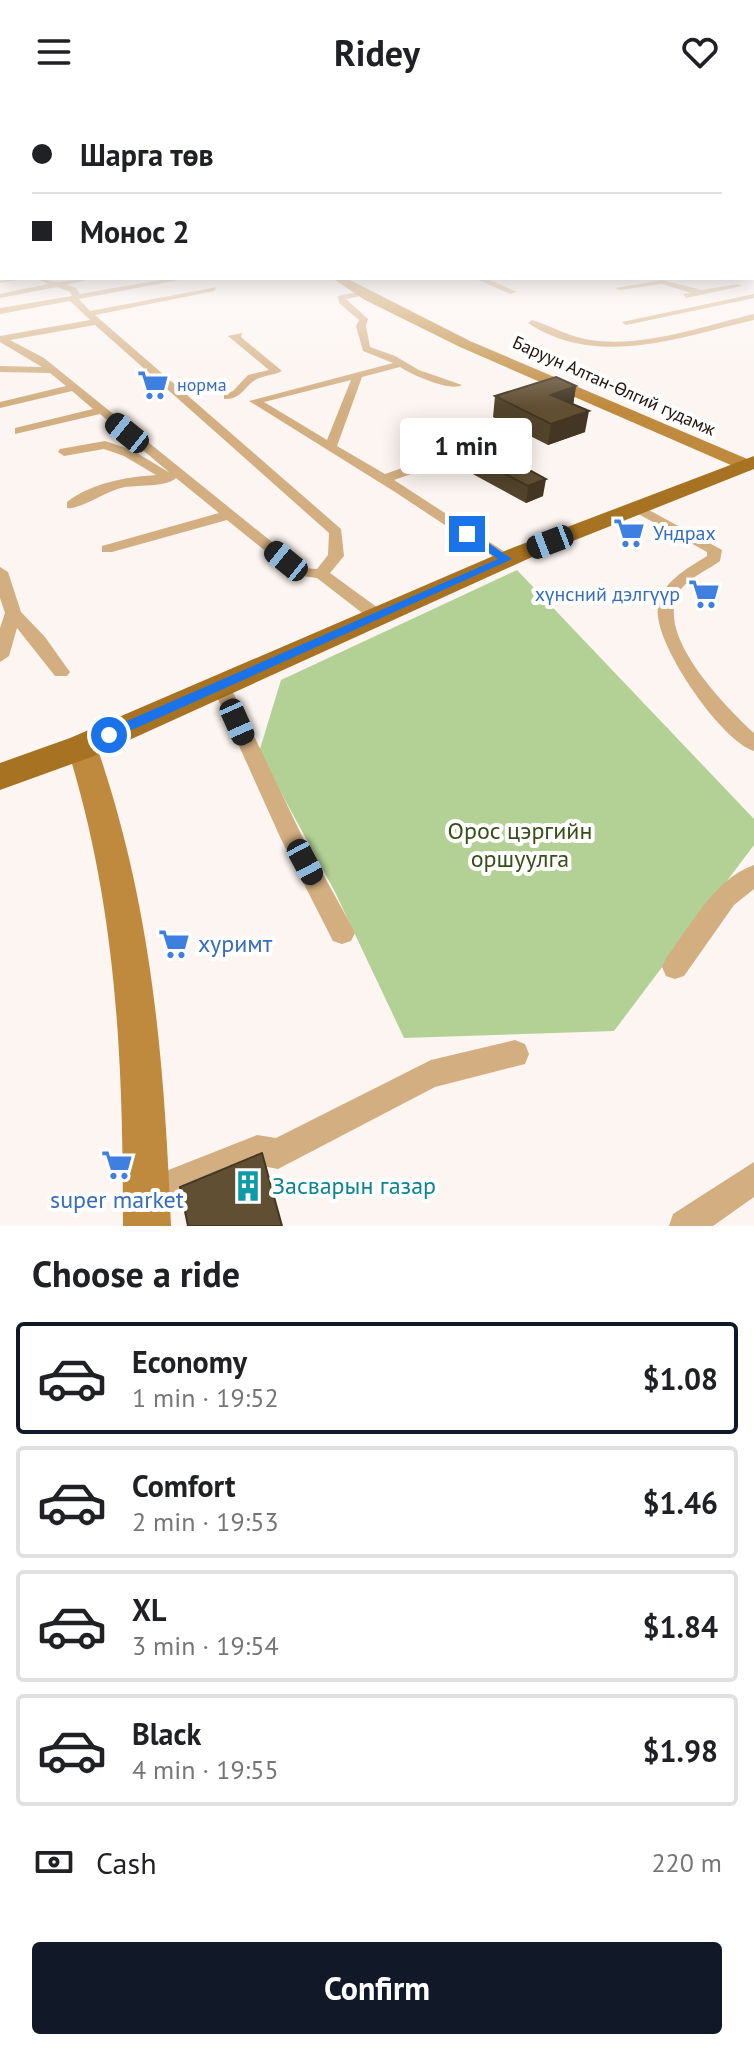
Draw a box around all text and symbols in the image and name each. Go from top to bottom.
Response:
text: Ridey [334,29,420,76]
icon: menu [32,30,76,74]
icon: heart [678,30,722,74]
text: Шарга төв [80,135,214,174]
text: Монос 2 [80,212,190,251]
street label: Баруун Алтан-Өлгий гудамж [509,330,719,441]
supermarket icon: норма [136,368,170,402]
place label: норма [177,373,227,396]
car [101,409,153,457]
callout: 1 min [401,418,533,474]
text: 1 min [434,429,498,462]
route end [449,516,485,552]
supermarket icon: Ундрах [612,516,646,550]
place label: Ундрах [653,520,716,546]
car [523,522,577,562]
car [260,537,312,585]
supermarket icon: хүнсний дэлгүүр [687,577,721,611]
place label: хүнсний дэлгүүр [535,581,680,607]
car [216,695,258,749]
route start [91,717,127,753]
park label: Орос цэргийн оршуулга [448,815,592,874]
car [283,835,327,889]
supermarket icon: хуримт [157,927,191,961]
place label: хуримт [198,928,273,959]
supermarket icon: super market [100,1148,134,1182]
building icon: Засварын газар [231,1169,265,1203]
place label: Засварын газар [272,1170,436,1201]
place label: super market [50,1184,184,1215]
text: Choose a ride [32,1250,240,1297]
icon: car [36,1342,108,1414]
text: Economy [132,1342,247,1381]
text: $1.08 [643,1359,718,1398]
text: 1 min · 19:52 [132,1381,279,1414]
icon: car [36,1466,108,1538]
text: Comfort [132,1466,235,1505]
text: $1.46 [643,1483,718,1522]
text: 2 min · 19:53 [132,1505,279,1538]
icon: car [36,1590,108,1662]
text: XL [132,1590,166,1629]
text: $1.84 [643,1607,718,1646]
text: 3 min · 19:54 [132,1629,279,1662]
icon: car [36,1714,108,1786]
text: Black [132,1714,201,1753]
text: $1.98 [643,1731,718,1770]
text: 4 min · 19:55 [132,1753,279,1786]
icon: cash [32,1840,76,1884]
text: Cash [96,1843,157,1882]
text: 220 m [651,1846,722,1879]
button: Confirm [32,1942,722,2034]

